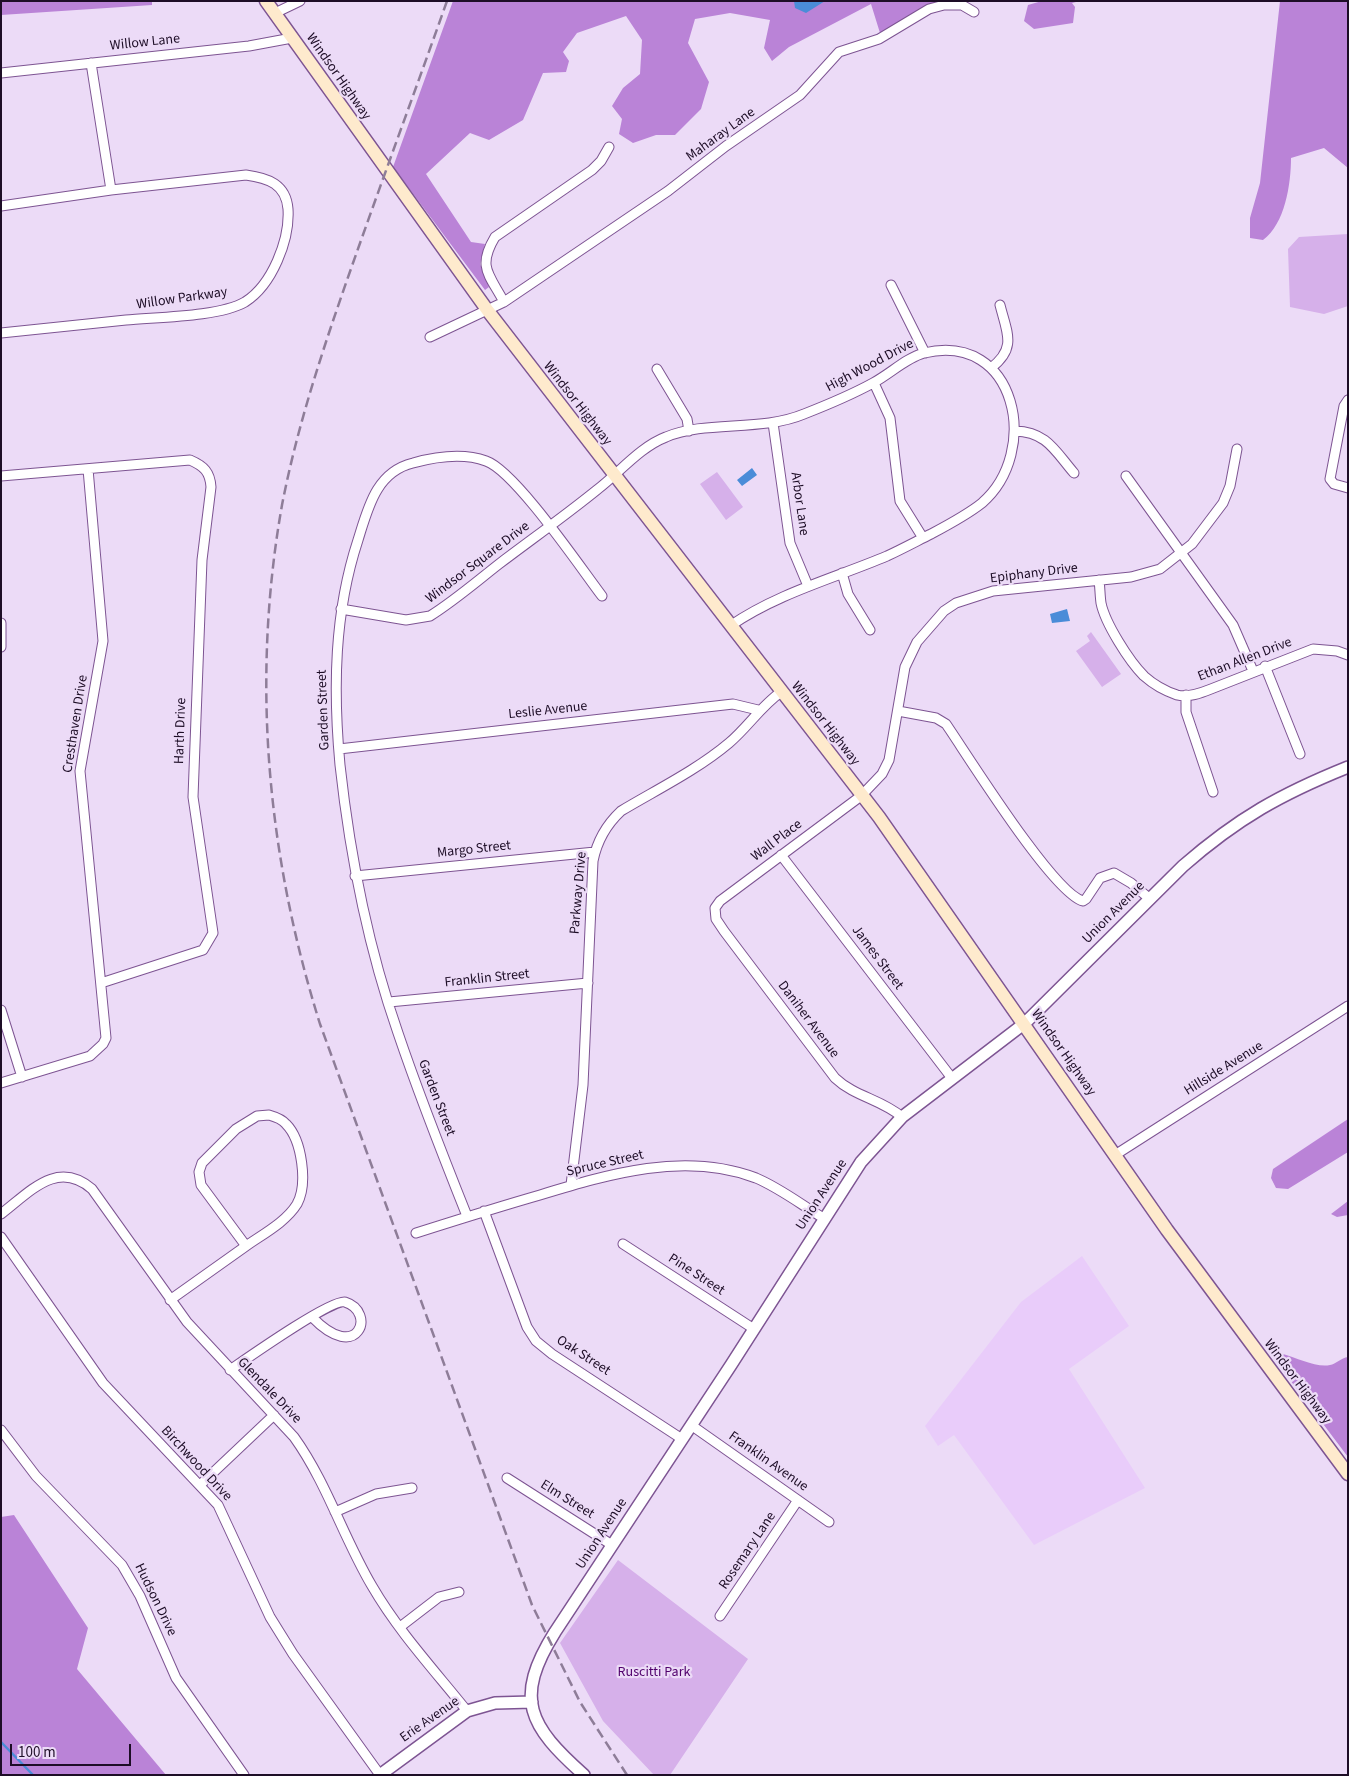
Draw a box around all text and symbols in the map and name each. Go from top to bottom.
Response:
street label: Willow Lane [109,31,181,55]
street label: Windsor Highway [302,31,374,123]
street label: Maharay Lane [683,104,759,166]
street label: Willow Parkway [135,284,229,314]
street label: High Wood Drive [823,336,917,396]
street label: Windsor Highway [539,359,615,449]
street label: Arbor Lane [786,471,812,537]
street label: Windsor Square Drive [423,518,533,608]
street label: Epiphany Drive [989,560,1079,588]
street label: Ethan Allen Drive [1196,634,1294,686]
street label: Garden Street [314,669,334,751]
street label: Cresthaven Drive [60,674,92,774]
street label: Windsor Highway [787,679,863,769]
street label: Harth Drive [171,697,191,765]
street label: Leslie Avenue [508,698,588,724]
street label: Wall Place [748,816,806,866]
street label: Margo Street [436,838,512,862]
street label: Parkway Drive [567,851,591,935]
street label: Union Avenue [1079,878,1149,948]
street label: James Street [847,923,907,993]
street label: Franklin Street [444,966,530,992]
street label: Daniher Avenue [774,978,842,1062]
street label: Windsor Highway [1027,1007,1099,1099]
street label: Hillside Avenue [1182,1038,1266,1100]
street label: Garden Street [414,1057,458,1139]
street label: Spruce Street [565,1147,645,1181]
street label: Union Avenue [793,1156,851,1234]
street label: Pine Street [665,1251,727,1299]
street label: Oak Street [553,1332,613,1380]
street label: Windsor Highway [1260,1336,1334,1428]
street label: Glendale Drive [233,1354,305,1428]
street label: Birchwood Drive [157,1423,235,1505]
street label: Franklin Avenue [725,1428,811,1496]
street label: Elm Street [537,1477,597,1523]
street label: Union Avenue [573,1495,631,1573]
street label: Rosemary Lane [716,1509,780,1593]
street label: Hudson Drive [130,1561,180,1639]
park label: Ruscitti Park [618,1665,690,1681]
street label: Erie Avenue [397,1693,463,1747]
scale bar [12,1734,134,1766]
text: 100 m [18,1742,56,1763]

